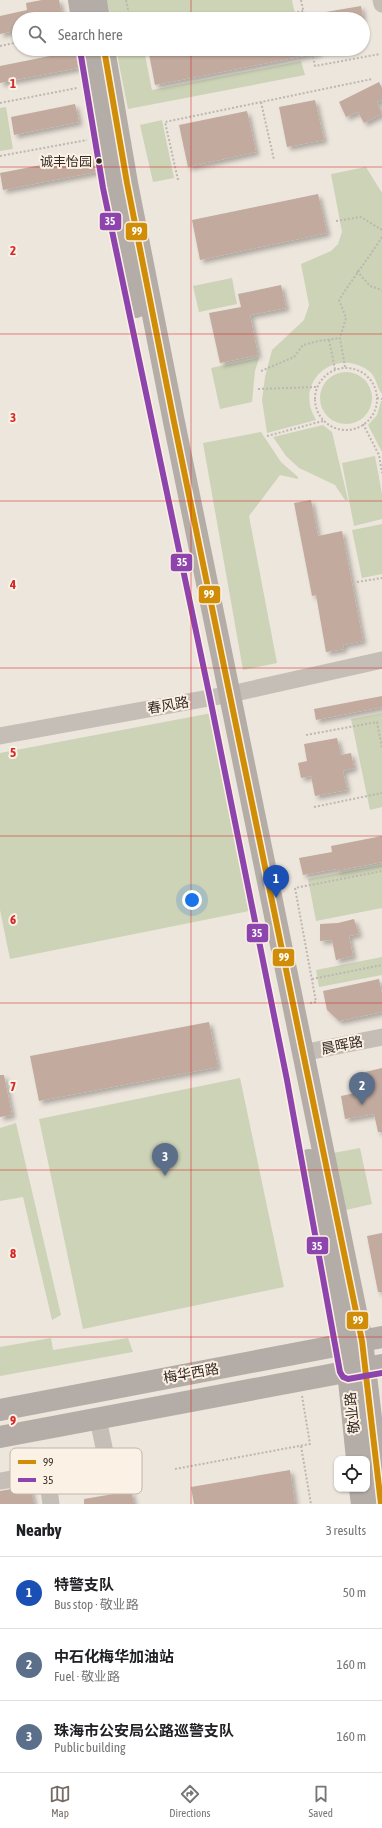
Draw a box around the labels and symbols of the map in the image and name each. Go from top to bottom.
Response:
text: 1 [10,76,16,91]
place label: 诚丰怡园 [40,154,92,169]
marker: 诚丰怡园 [94,156,104,166]
line badge: 35 [99,212,122,231]
text: 35 [105,215,115,227]
line badge: 99 [125,222,148,241]
text: 99 [132,225,142,237]
text: 2 [10,243,16,258]
text: 3 [10,410,16,425]
line badge: 35 [170,553,193,572]
text: 35 [177,556,187,568]
text: 4 [9,577,16,592]
line badge: 99 [198,585,221,604]
text: 99 [204,588,214,600]
street label: 春风路 [146,693,190,717]
text: 5 [10,745,16,760]
pin: 1 [263,865,289,898]
your location [182,890,202,910]
text: 6 [10,912,16,927]
line badge: 35 [246,923,269,943]
text: 35 [252,927,262,939]
line badge: 99 [272,948,295,967]
text: 99 [279,951,289,963]
street label: 晨晖路 [320,1033,364,1057]
pin: 2 [349,1072,375,1105]
text: 7 [10,1079,16,1094]
pin: 3 [152,1143,178,1176]
line badge: 35 [306,1236,329,1255]
text: 35 [312,1240,322,1252]
text: 8 [10,1246,16,1261]
line badge: 99 [346,1311,369,1330]
text: 99 [353,1314,363,1326]
street label: 梅华西路 [162,1360,220,1386]
street label: 敬业路 [342,1391,362,1435]
text: 9 [10,1413,16,1428]
legend [10,1448,142,1494]
text: 99 [43,1456,53,1468]
text: 35 [43,1474,53,1486]

